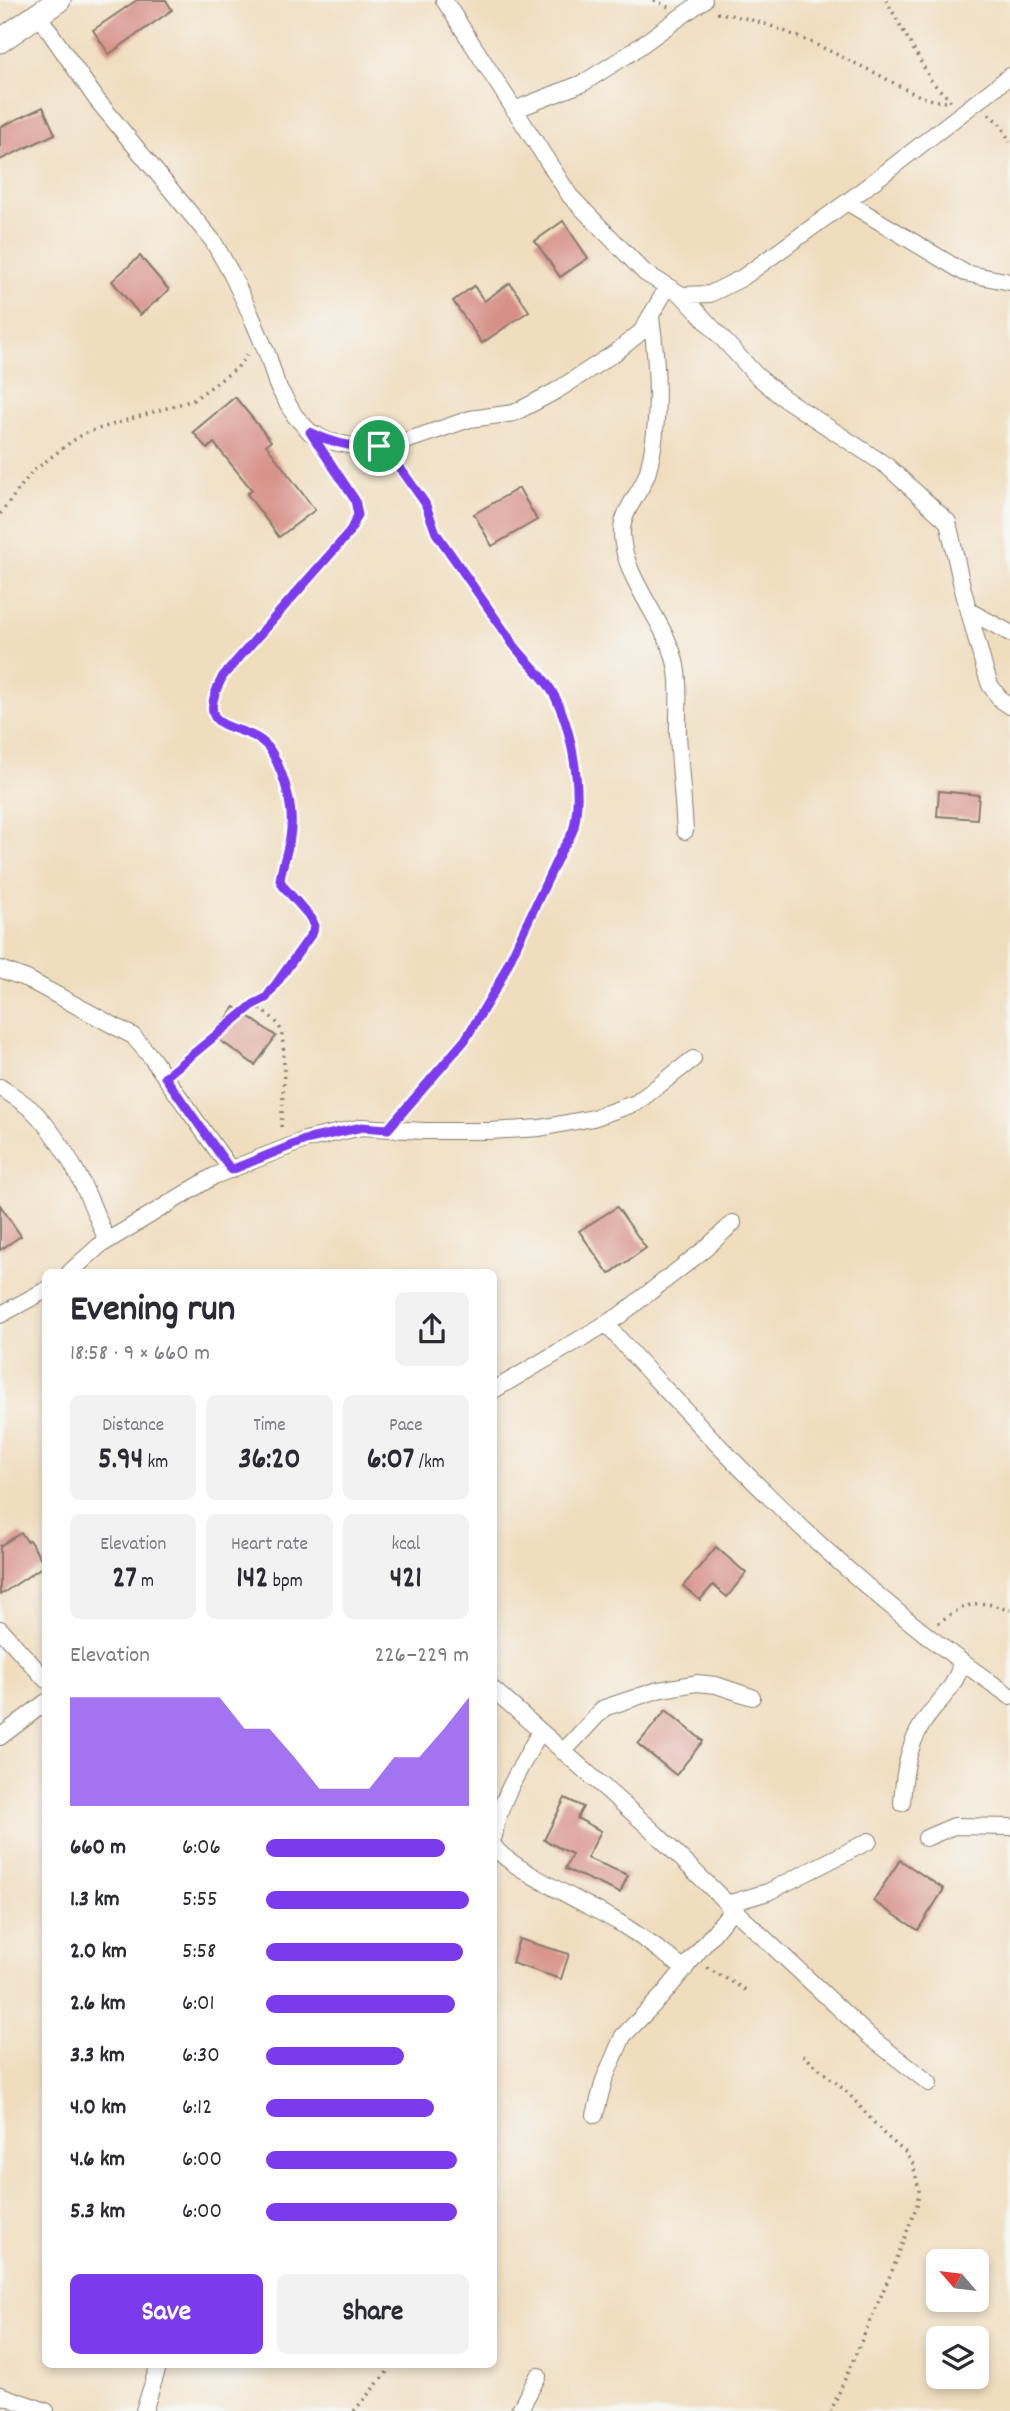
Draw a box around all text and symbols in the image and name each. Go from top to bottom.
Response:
pin [349,416,409,476]
icon: arrive [360,427,398,465]
text: Evening run [70,1284,235,1339]
button: share [395,1292,469,1366]
text: 18:58 · 9 × 660 m [70,1338,210,1371]
text: Distance [102,1413,164,1440]
text: Time [253,1413,286,1440]
text: Pace [389,1413,423,1440]
text: 5.94 [98,1440,143,1483]
text: 36:20 [238,1440,301,1483]
text: 6:07 [367,1440,414,1483]
text: km [143,1450,168,1477]
text: /km [414,1450,445,1477]
text: Elevation [100,1532,166,1559]
text: Heart rate [231,1532,308,1559]
text: kcal [391,1532,420,1559]
text: 27 [112,1559,137,1602]
text: 142 [236,1559,268,1602]
text: 421 [390,1559,422,1602]
text: m [137,1569,154,1596]
text: bpm [268,1569,303,1596]
text: Elevation [70,1640,150,1673]
text: 226–229 m [375,1640,469,1673]
text: 660 m [70,1832,126,1865]
text: 6:06 [182,1832,221,1865]
text: 1.3 km [70,1884,120,1917]
text: 5:55 [182,1884,218,1917]
text: 2.0 km [70,1936,127,1969]
text: 5:58 [182,1936,216,1969]
text: 2.6 km [70,1988,126,2021]
text: 6:01 [182,1988,215,2021]
text: 3.3 km [70,2040,125,2073]
text: 6:30 [182,2040,220,2073]
text: 4.0 km [70,2092,126,2125]
text: 6:12 [182,2092,212,2125]
text: 4.6 km [70,2144,125,2177]
text: 6:00 [182,2144,222,2177]
text: 5.3 km [70,2196,125,2229]
text: 6:00 [182,2196,222,2229]
north arrow [926,2249,989,2312]
map controls [926,2249,989,2389]
button: Save [70,2274,263,2354]
button: Share [277,2274,469,2354]
button: layers [926,2326,989,2389]

